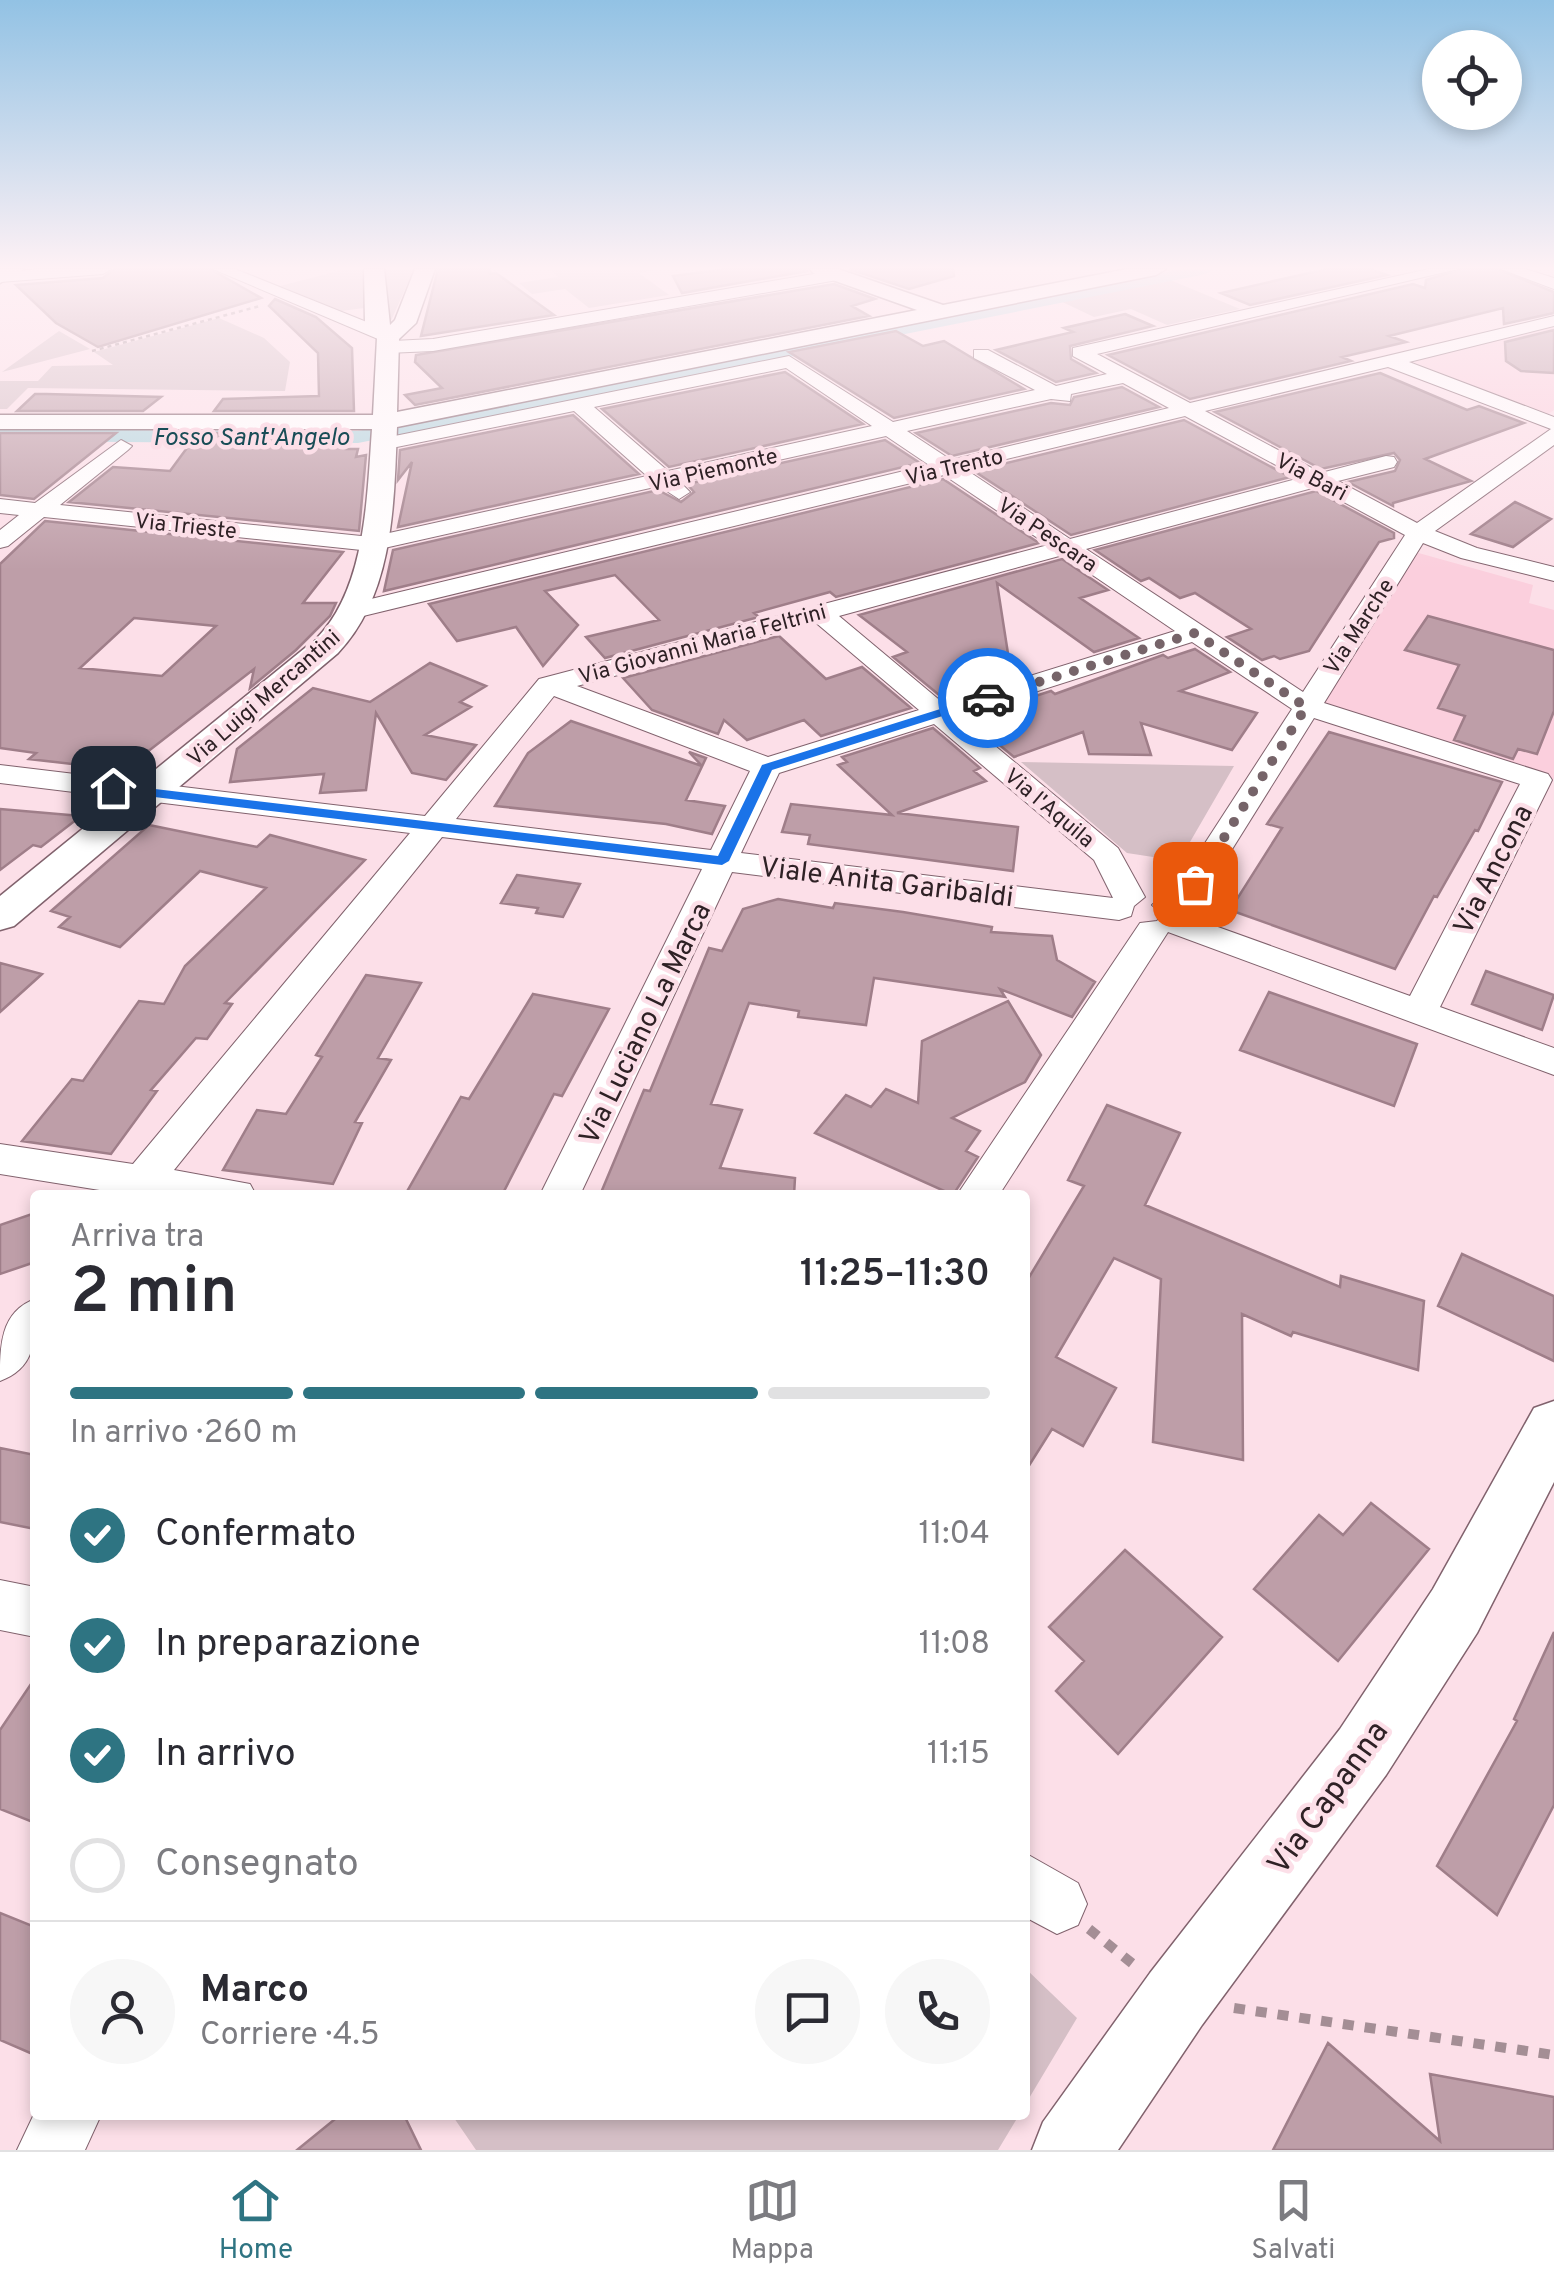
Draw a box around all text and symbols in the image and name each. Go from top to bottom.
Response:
map controls [1422,30,1522,130]
button: locate [1422,30,1522,130]
water label: Fosso Sant'Angelo [153,423,350,455]
street label: Via Piemonte [647,444,781,499]
street label: Via Trento [903,444,1006,493]
street label: Via Bari [1270,448,1351,508]
street label: Via Pescara [992,493,1102,579]
street label: Via Trieste [133,509,238,546]
street label: Via Marche [1319,574,1401,680]
street label: Via Giovanni Maria Feltrini [576,599,829,692]
street label: Via Luigi Mercantini [183,625,347,773]
courier [938,648,1038,748]
icon: car [961,671,1016,726]
pin [71,746,156,831]
icon: home [86,761,141,816]
street label: Via l'Aquila [998,763,1099,854]
street label: Via Ancona [1447,799,1543,941]
pin [1153,842,1238,927]
street label: Viale Anita Garibaldi [758,851,1015,917]
icon: bag [1168,857,1223,912]
street label: Via Luciano La Marca [572,897,721,1151]
text: Arriva tra [70,1218,204,1258]
text: 11:25–11:30 [800,1251,990,1300]
text: 2 min [70,1254,238,1336]
text: In arrivo · 260 m [70,1414,298,1454]
icon: check [70,1508,125,1563]
text: Confermato [155,1511,356,1560]
text: 11:04 [919,1515,990,1555]
icon: check [70,1618,125,1673]
text: In preparazione [155,1621,421,1670]
text: 11:08 [919,1625,990,1665]
street label: Via Capanna [1260,1714,1399,1884]
icon: check [70,1728,125,1783]
text: In arrivo [155,1731,296,1780]
text: 11:15 [927,1735,990,1775]
text: Consegnato [155,1841,359,1890]
button: person [70,1959,175,2064]
button: chat [755,1959,860,2064]
button: phone [885,1959,990,2064]
text: Marco [200,1967,309,2016]
text: Corriere · 4.5 [200,2016,380,2056]
tab: Home [219,2173,293,2269]
tab: Mappa [730,2173,814,2269]
tab: Salvati [1251,2173,1335,2269]

